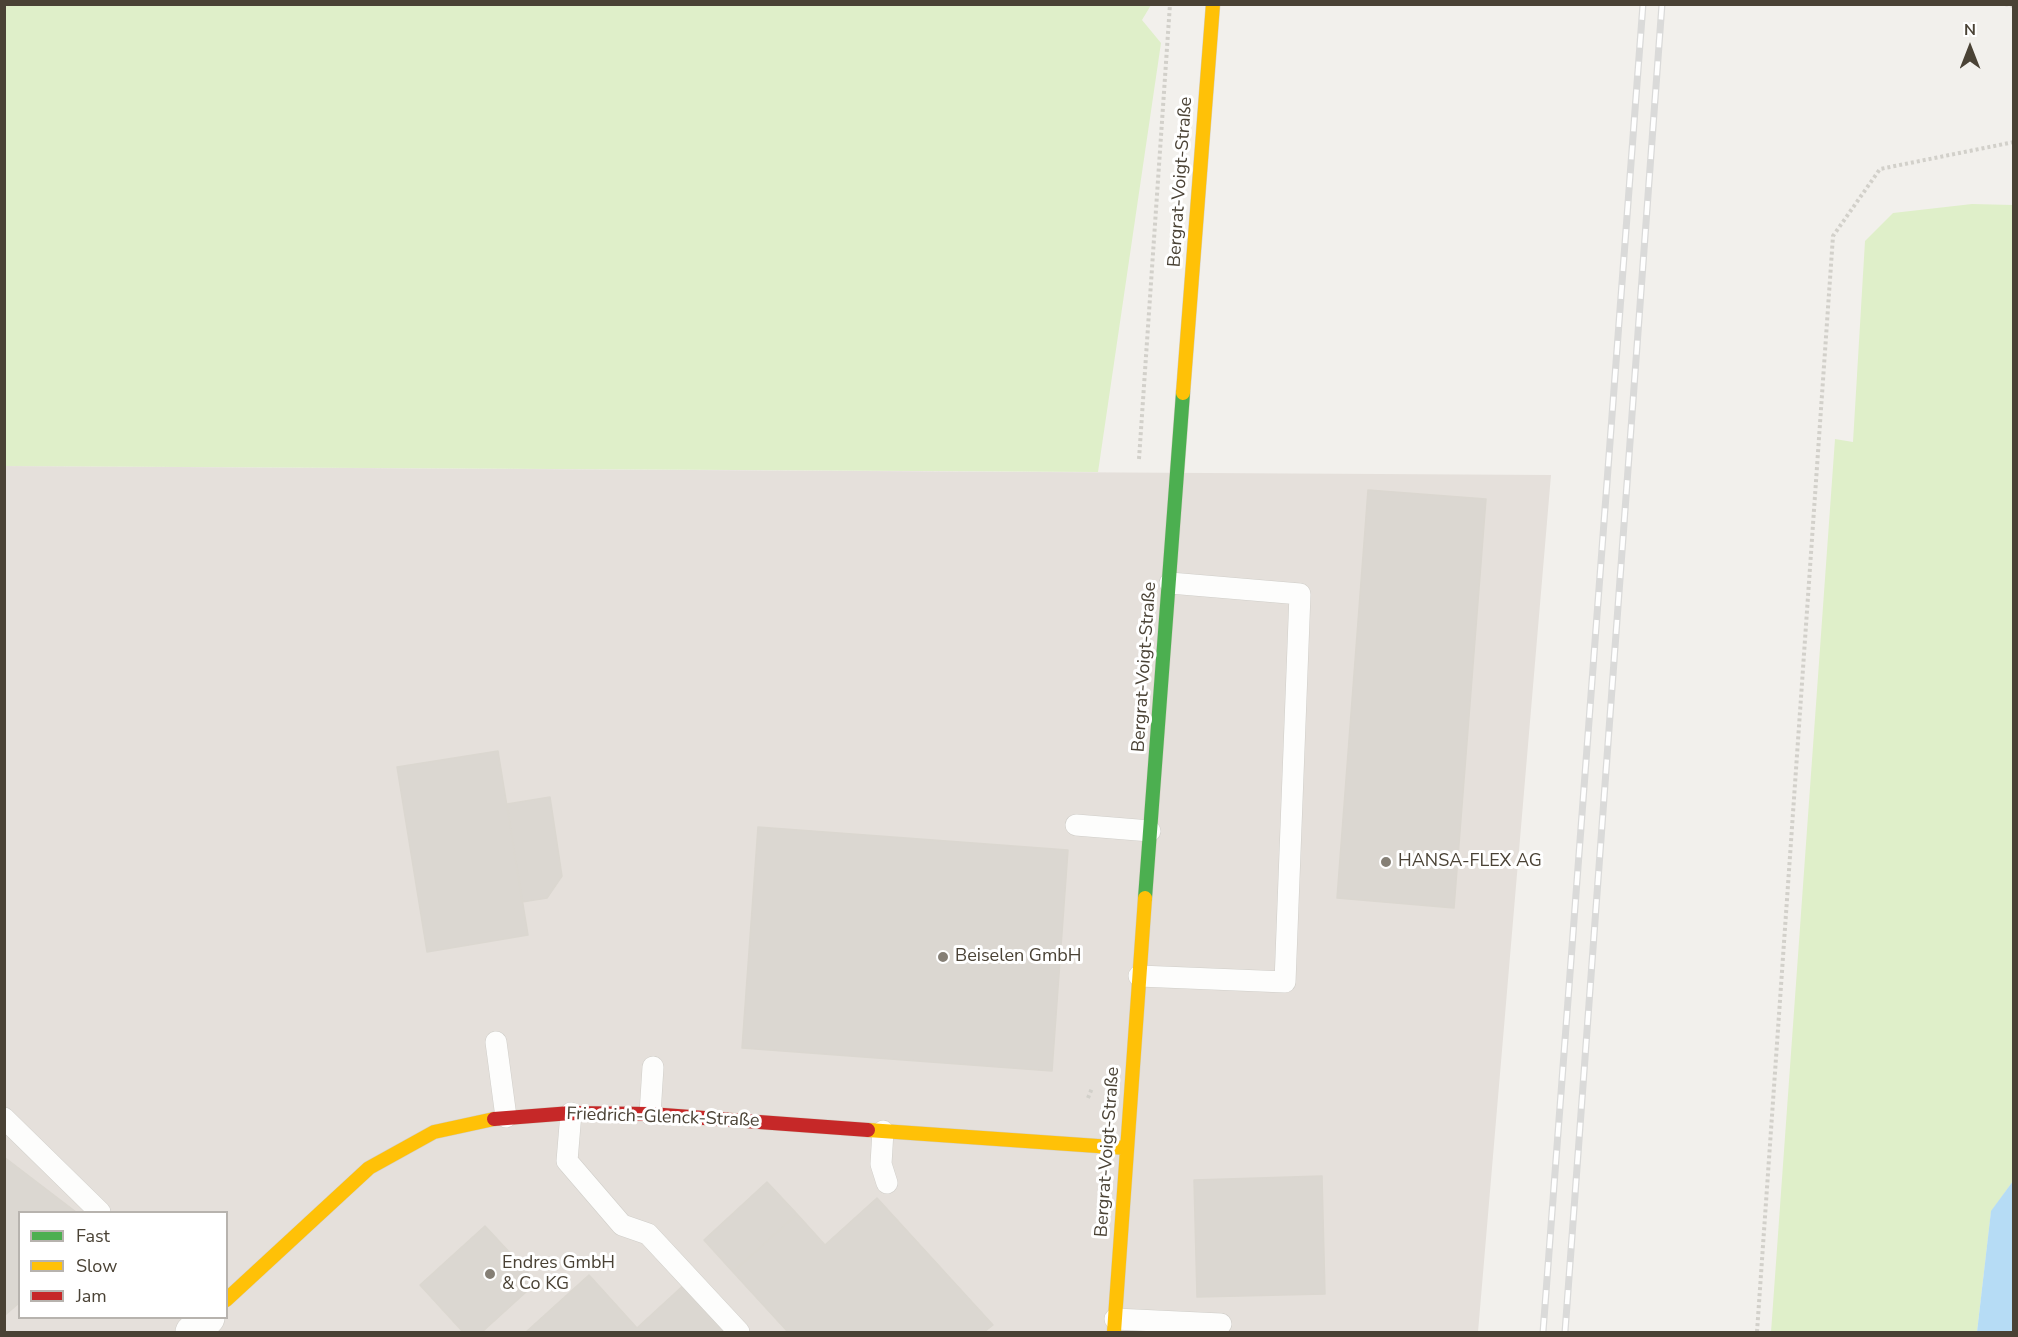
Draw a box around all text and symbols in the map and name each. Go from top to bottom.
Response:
north arrow [1940,18,2000,78]
text: N [1964,19,1976,41]
street label: Bergrat-Voigt-Straße [1164,96,1198,268]
street label: Bergrat-Voigt-Straße [1128,581,1162,753]
place label: HANSA-FLEX AG [1398,851,1542,873]
marker: HANSA-FLEX AG [1379,855,1393,869]
place label: Beiselen GmbH [955,946,1081,968]
marker: Beiselen GmbH [936,950,950,964]
street label: Bergrat-Voigt-Straße [1091,1066,1125,1238]
street label: Friedrich-Glenck-Straße [566,1104,760,1132]
legend [18,1211,228,1319]
text: Fast [76,1224,110,1248]
place label: Endres GmbH & Co KG [502,1253,615,1296]
text: Slow [76,1254,117,1278]
marker: Endres GmbH & Co KG [483,1267,497,1281]
text: Jam [76,1284,107,1308]

